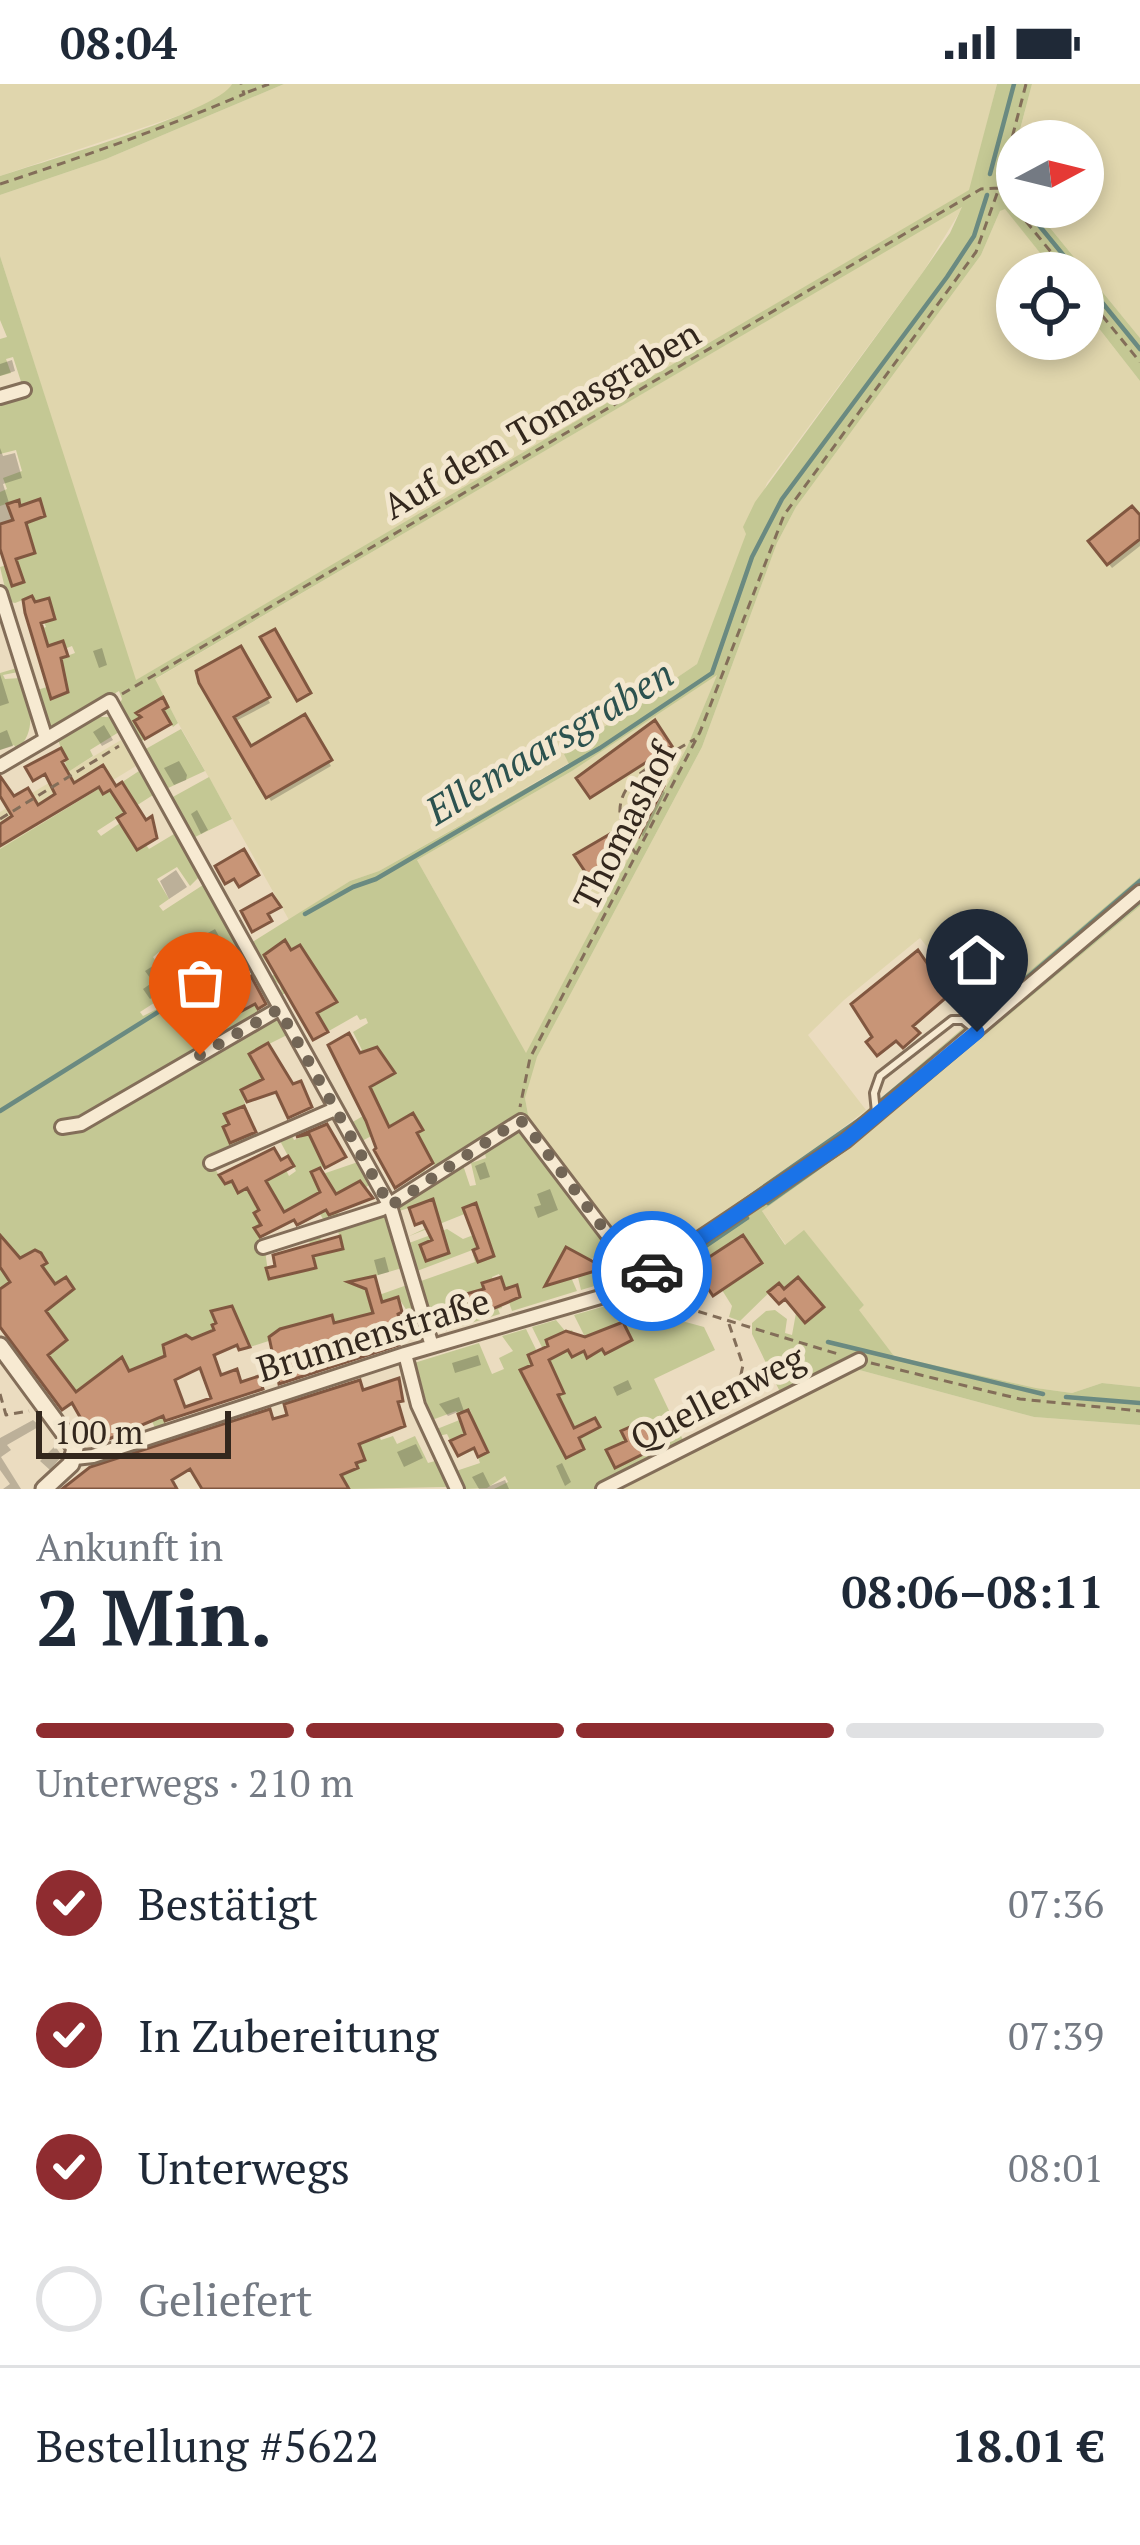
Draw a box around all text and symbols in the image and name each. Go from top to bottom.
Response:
text: 08:04 [60,12,177,72]
north arrow [996,120,1104,228]
map controls [996,120,1104,360]
button: locate [996,252,1104,360]
street label: Auf dem Tomasgraben [374,309,708,529]
water label: Ellemaarsgraben [415,646,683,836]
street label: Thomashof [562,732,687,918]
pin [926,909,1028,1032]
icon: home [944,927,1010,993]
pin [149,932,251,1055]
icon: bag [167,950,233,1016]
courier [592,1211,712,1331]
icon: car [619,1238,685,1304]
street label: Brunnenstraße [251,1276,495,1392]
street label: Quellenweg [622,1333,813,1461]
scale bar [36,1405,231,1458]
text: 100 m [54,1410,143,1453]
text: Ankunft in [36,1520,223,1572]
text: 08:06–08:11 [842,1561,1104,1621]
text: 2 Min. [36,1565,273,1668]
text: Unterwegs · 210 m [36,1756,354,1808]
icon: check [36,1870,102,1936]
text: Bestätigt [138,1873,318,1933]
text: 07:36 [1008,1877,1104,1929]
icon: check [36,2002,102,2068]
text: In Zubereitung [138,2005,438,2065]
text: 07:39 [1008,2009,1104,2061]
icon: check [36,2134,102,2200]
text: Unterwegs [138,2137,350,2197]
text: 08:01 [1008,2141,1104,2193]
text: Geliefert [138,2269,313,2329]
text: Bestellung #5622 [36,2415,379,2475]
text: 18.01 € [951,2415,1104,2475]

